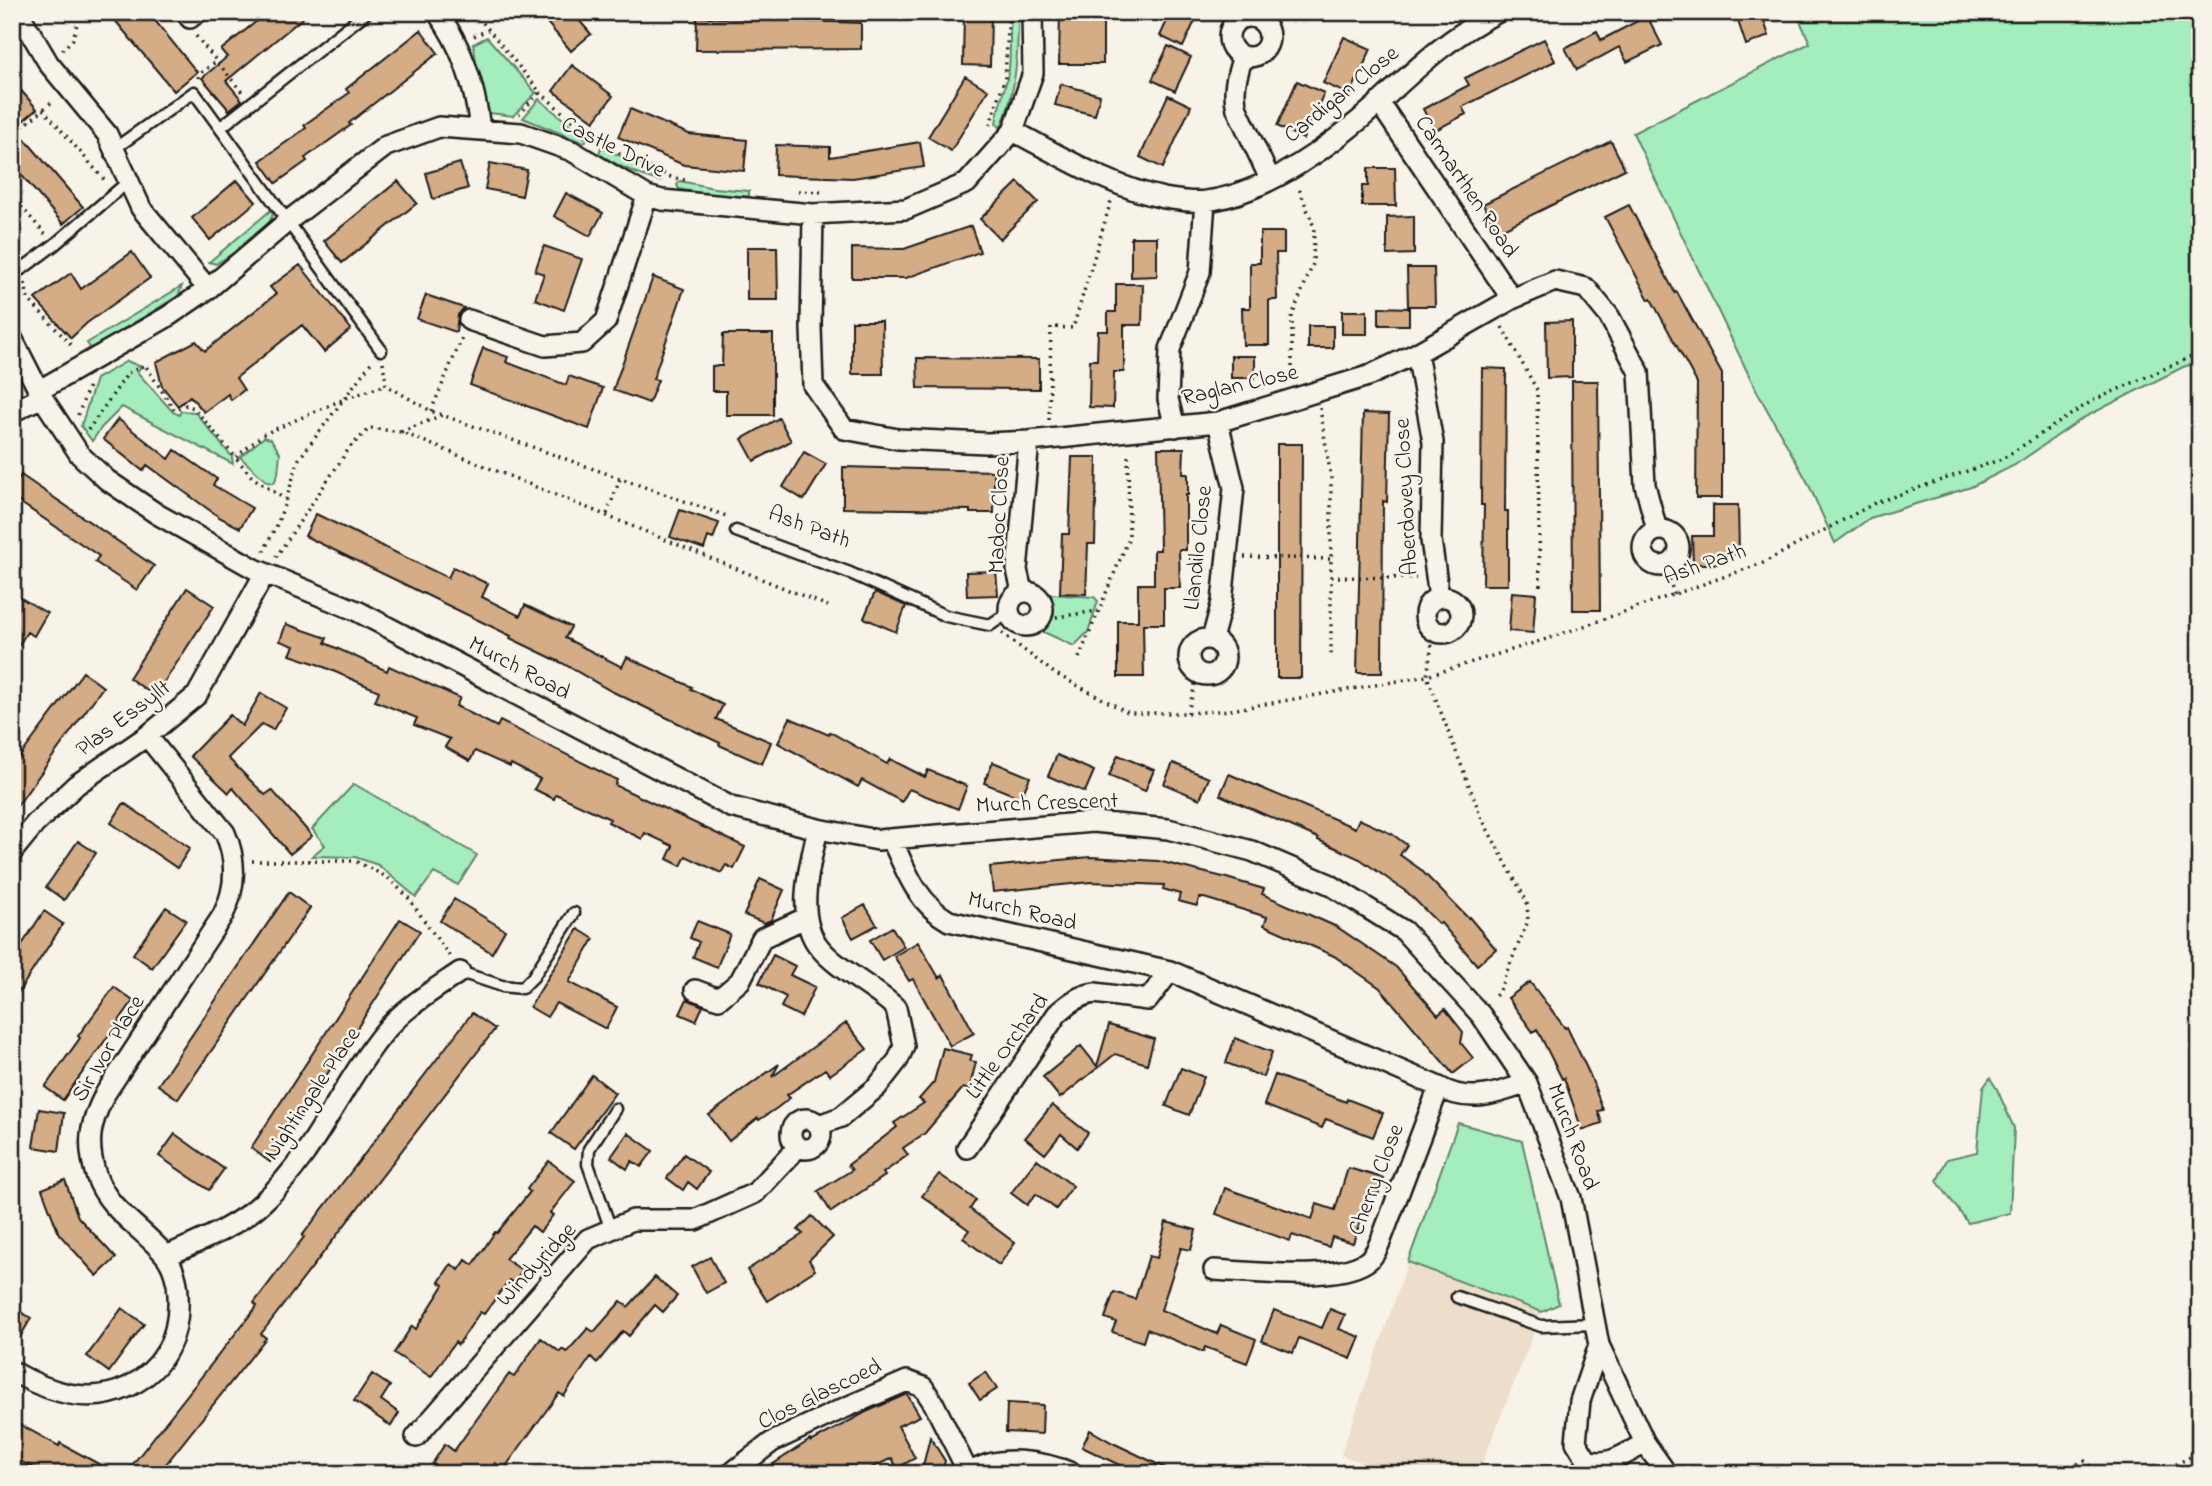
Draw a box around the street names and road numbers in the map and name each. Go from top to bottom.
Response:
street label: Cardigan Close [1277,38,1408,153]
street label: Castle Drive [555,109,671,188]
street label: Carmarthen Road [1406,109,1526,265]
street label: Raglan Close [1179,356,1302,416]
street label: Aberdovey Close [1386,417,1430,577]
street label: Madoc Close [980,455,1020,575]
street label: Llandilo Close [1176,483,1222,612]
street label: Ash Path [763,498,855,558]
street label: Ash Path [1659,535,1751,595]
street label: Murch Road [462,628,576,710]
street label: Plas Essyllt [70,672,180,767]
street label: Murch Crescent [975,785,1119,823]
street label: Murch Road [964,883,1080,941]
street label: Little Orchard [958,987,1058,1107]
street label: Sir Ivor Place [64,989,154,1109]
street label: Nightingale Place [256,1020,371,1168]
street label: Murch Road [1537,1079,1607,1195]
street label: Cherry Close [1341,1119,1416,1241]
street label: Windyridge [489,1215,587,1316]
street label: Clos Glascoed [753,1351,887,1439]

